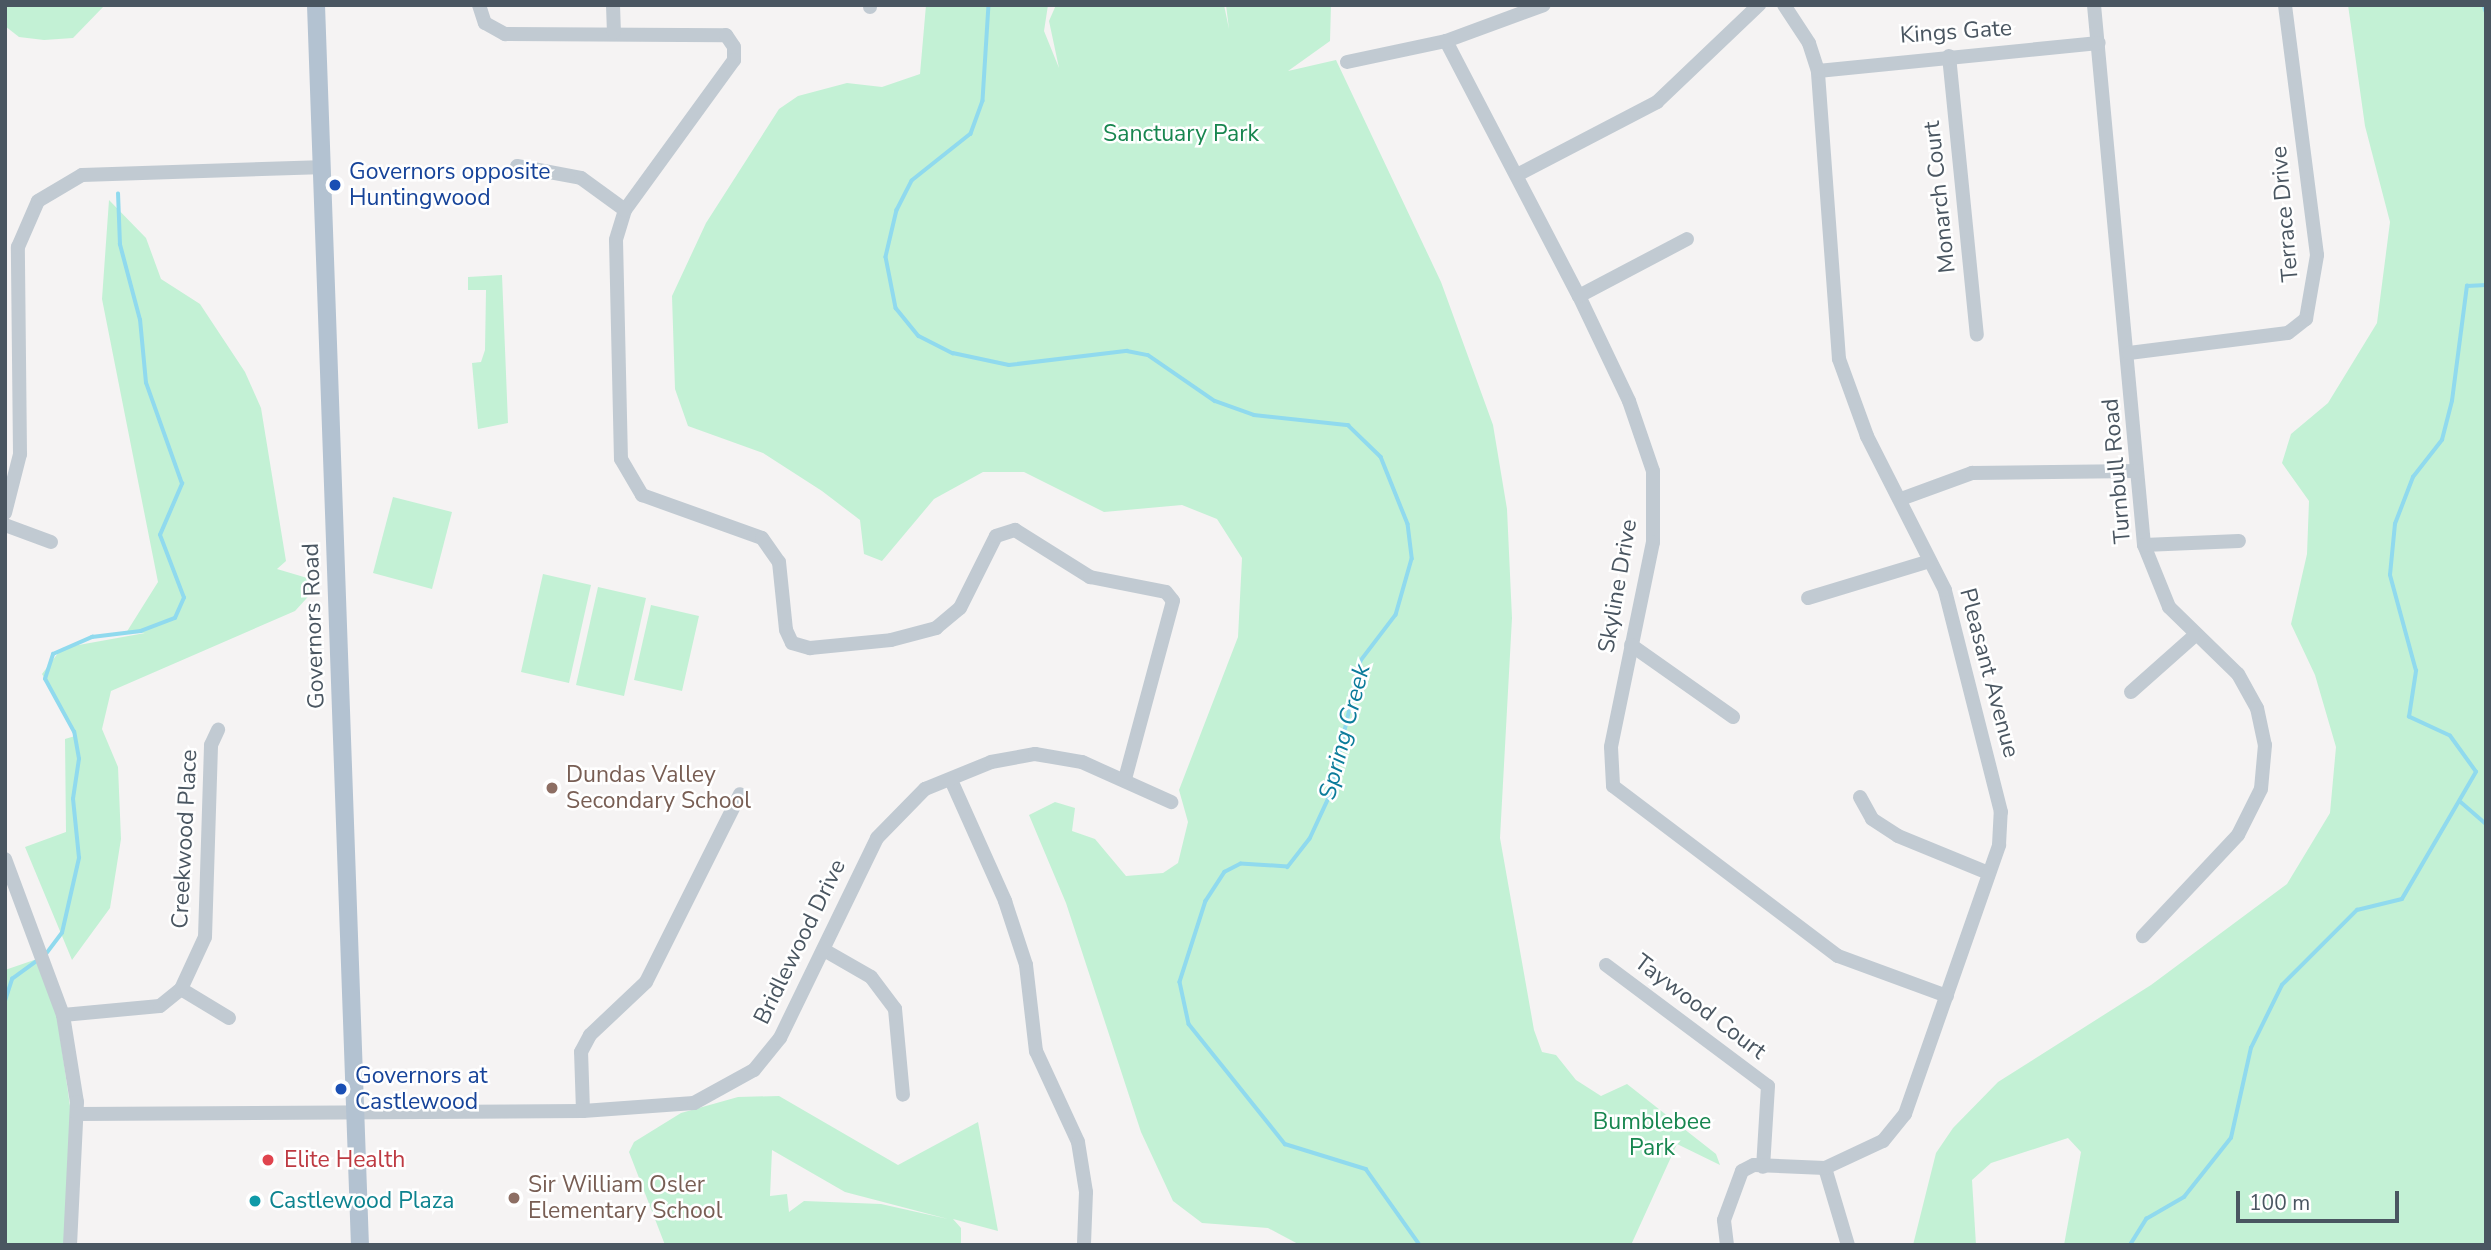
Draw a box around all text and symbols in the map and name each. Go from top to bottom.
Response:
street label: Kings Gate [1899,14,2013,50]
park label: Sanctuary Park [1103,120,1259,148]
street label: Monarch Court [1918,120,1962,274]
street label: Terrace Drive [2265,145,2305,283]
place label: Governors opposite Huntingwood [349,158,550,212]
marker: Governors opposite Huntingwood [327,177,343,193]
street label: Turnbull Road [2097,397,2137,545]
street label: Skyline Drive [1593,517,1643,655]
street label: Governors Road [297,543,331,709]
street label: Pleasant Avenue [1953,585,2025,761]
water label: Spring Creek [1313,661,1377,803]
street label: Creekwood Place [167,749,203,929]
place label: Dundas Valley Secondary School [566,761,751,815]
marker: Dundas Valley Secondary School [544,780,560,796]
street label: Bridlewood Drive [748,855,852,1029]
street label: Taywood Court [1629,949,1771,1065]
place label: Governors at Castlewood [355,1062,488,1116]
marker: Governors at Castlewood [333,1081,349,1097]
park label: Bumblebee Park [1593,1108,1711,1162]
place label: Elite Health [284,1146,405,1174]
marker: Elite Health [258,1150,278,1170]
place label: Sir William Osler Elementary School [528,1171,722,1225]
scale bar [2239,1176,2402,1220]
place label: Castlewood Plaza [269,1187,454,1215]
text: 100 m [2249,1189,2310,1217]
marker: Sir William Osler Elementary School [506,1190,522,1206]
marker: Castlewood Plaza [247,1193,263,1209]

